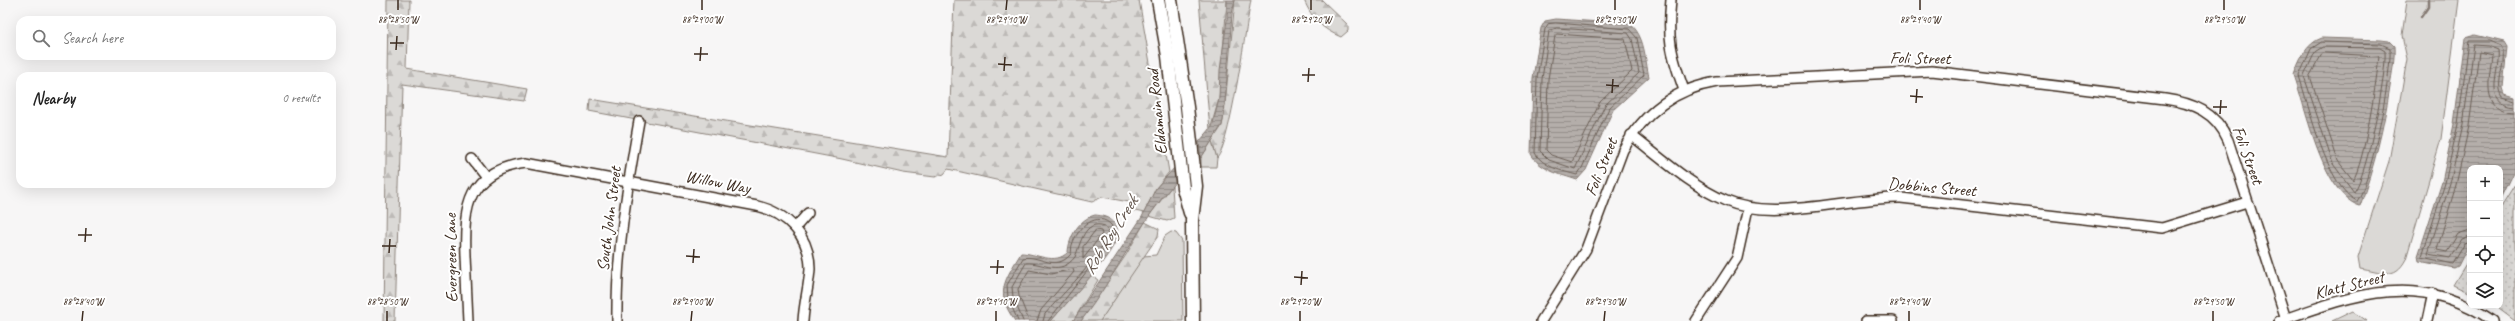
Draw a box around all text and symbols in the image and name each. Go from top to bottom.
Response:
text: 88°28'50"W [378,13,420,26]
text: 88°29'00"W [682,13,724,26]
text: 88°29'10"W [986,13,1028,26]
text: 88°29'20"W [1291,13,1333,26]
text: 88°29'30"W [1595,13,1637,26]
text: 88°29'40"W [1900,13,1942,26]
text: 88°29'50"W [2204,13,2246,26]
search box [16,16,336,60]
icon: search [30,27,52,49]
text: Search here [62,29,123,48]
street label: Foli Street [1890,47,1953,69]
street label: Eldamain Road [1142,65,1172,156]
text: Nearby [32,88,75,109]
text: 0 results [282,90,320,106]
street label: Foli Street [2228,123,2269,189]
street label: Foli Street [1580,133,1623,199]
street label: South John Street [592,163,626,272]
street label: Willow Way [684,165,753,199]
map controls [2467,165,2503,309]
button: + [2467,165,2503,201]
street label: Dobbins Street [1887,173,1979,202]
water label: Rob Roy Creek [1078,189,1144,278]
button: − [2467,201,2503,237]
street label: Evergreen Lane [440,212,462,303]
button: locate [2467,237,2503,273]
street label: Klatt Street [2312,266,2388,304]
button: layers [2467,273,2503,309]
text: 88°28'40"W [63,295,105,308]
text: 88°28'50"W [367,295,409,308]
text: 88°29'00"W [672,295,714,308]
text: 88°29'10"W [976,295,1018,308]
text: 88°29'20"W [1280,295,1322,308]
text: 88°29'30"W [1585,295,1627,308]
text: 88°29'40"W [1889,295,1931,308]
text: 88°29'50"W [2193,295,2235,308]

